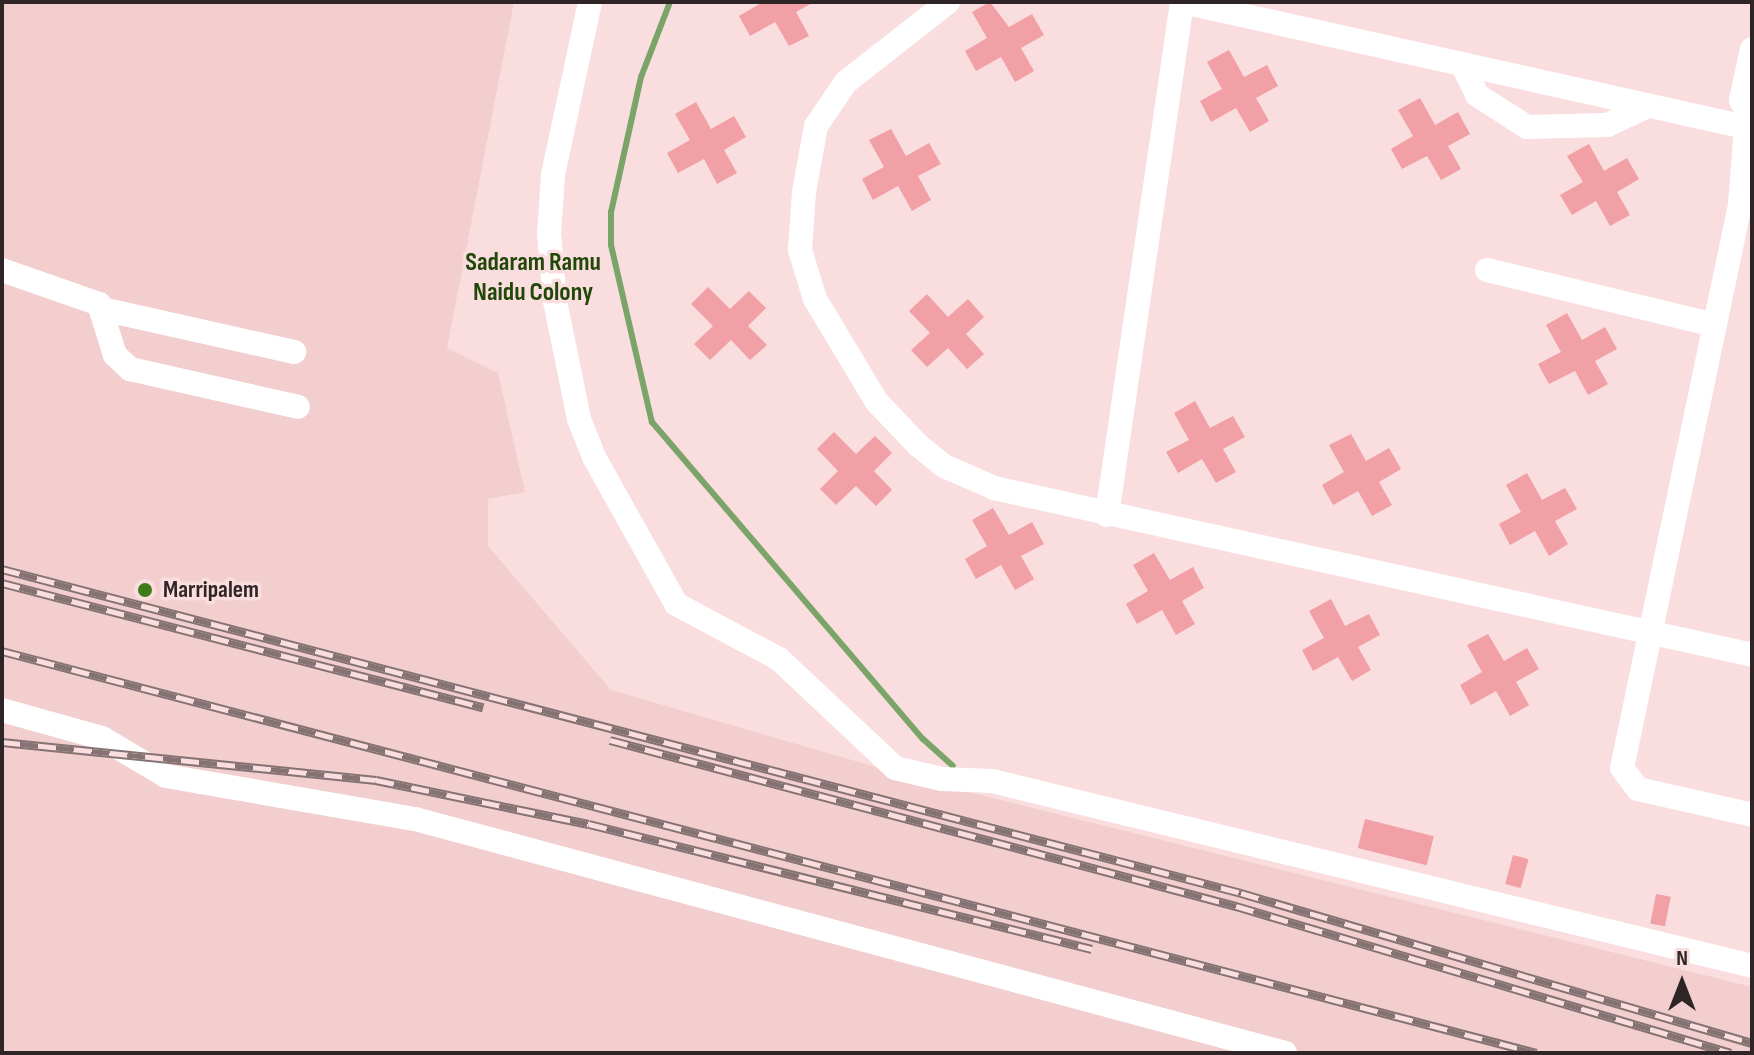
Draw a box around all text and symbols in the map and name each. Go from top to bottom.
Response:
district label: Sadaram Ramu Naidu Colony [465,247,601,308]
place label: Marripalem [163,576,259,604]
marker: Marripalem [134,579,156,601]
north arrow [1642,943,1722,1023]
text: N [1676,945,1688,972]

